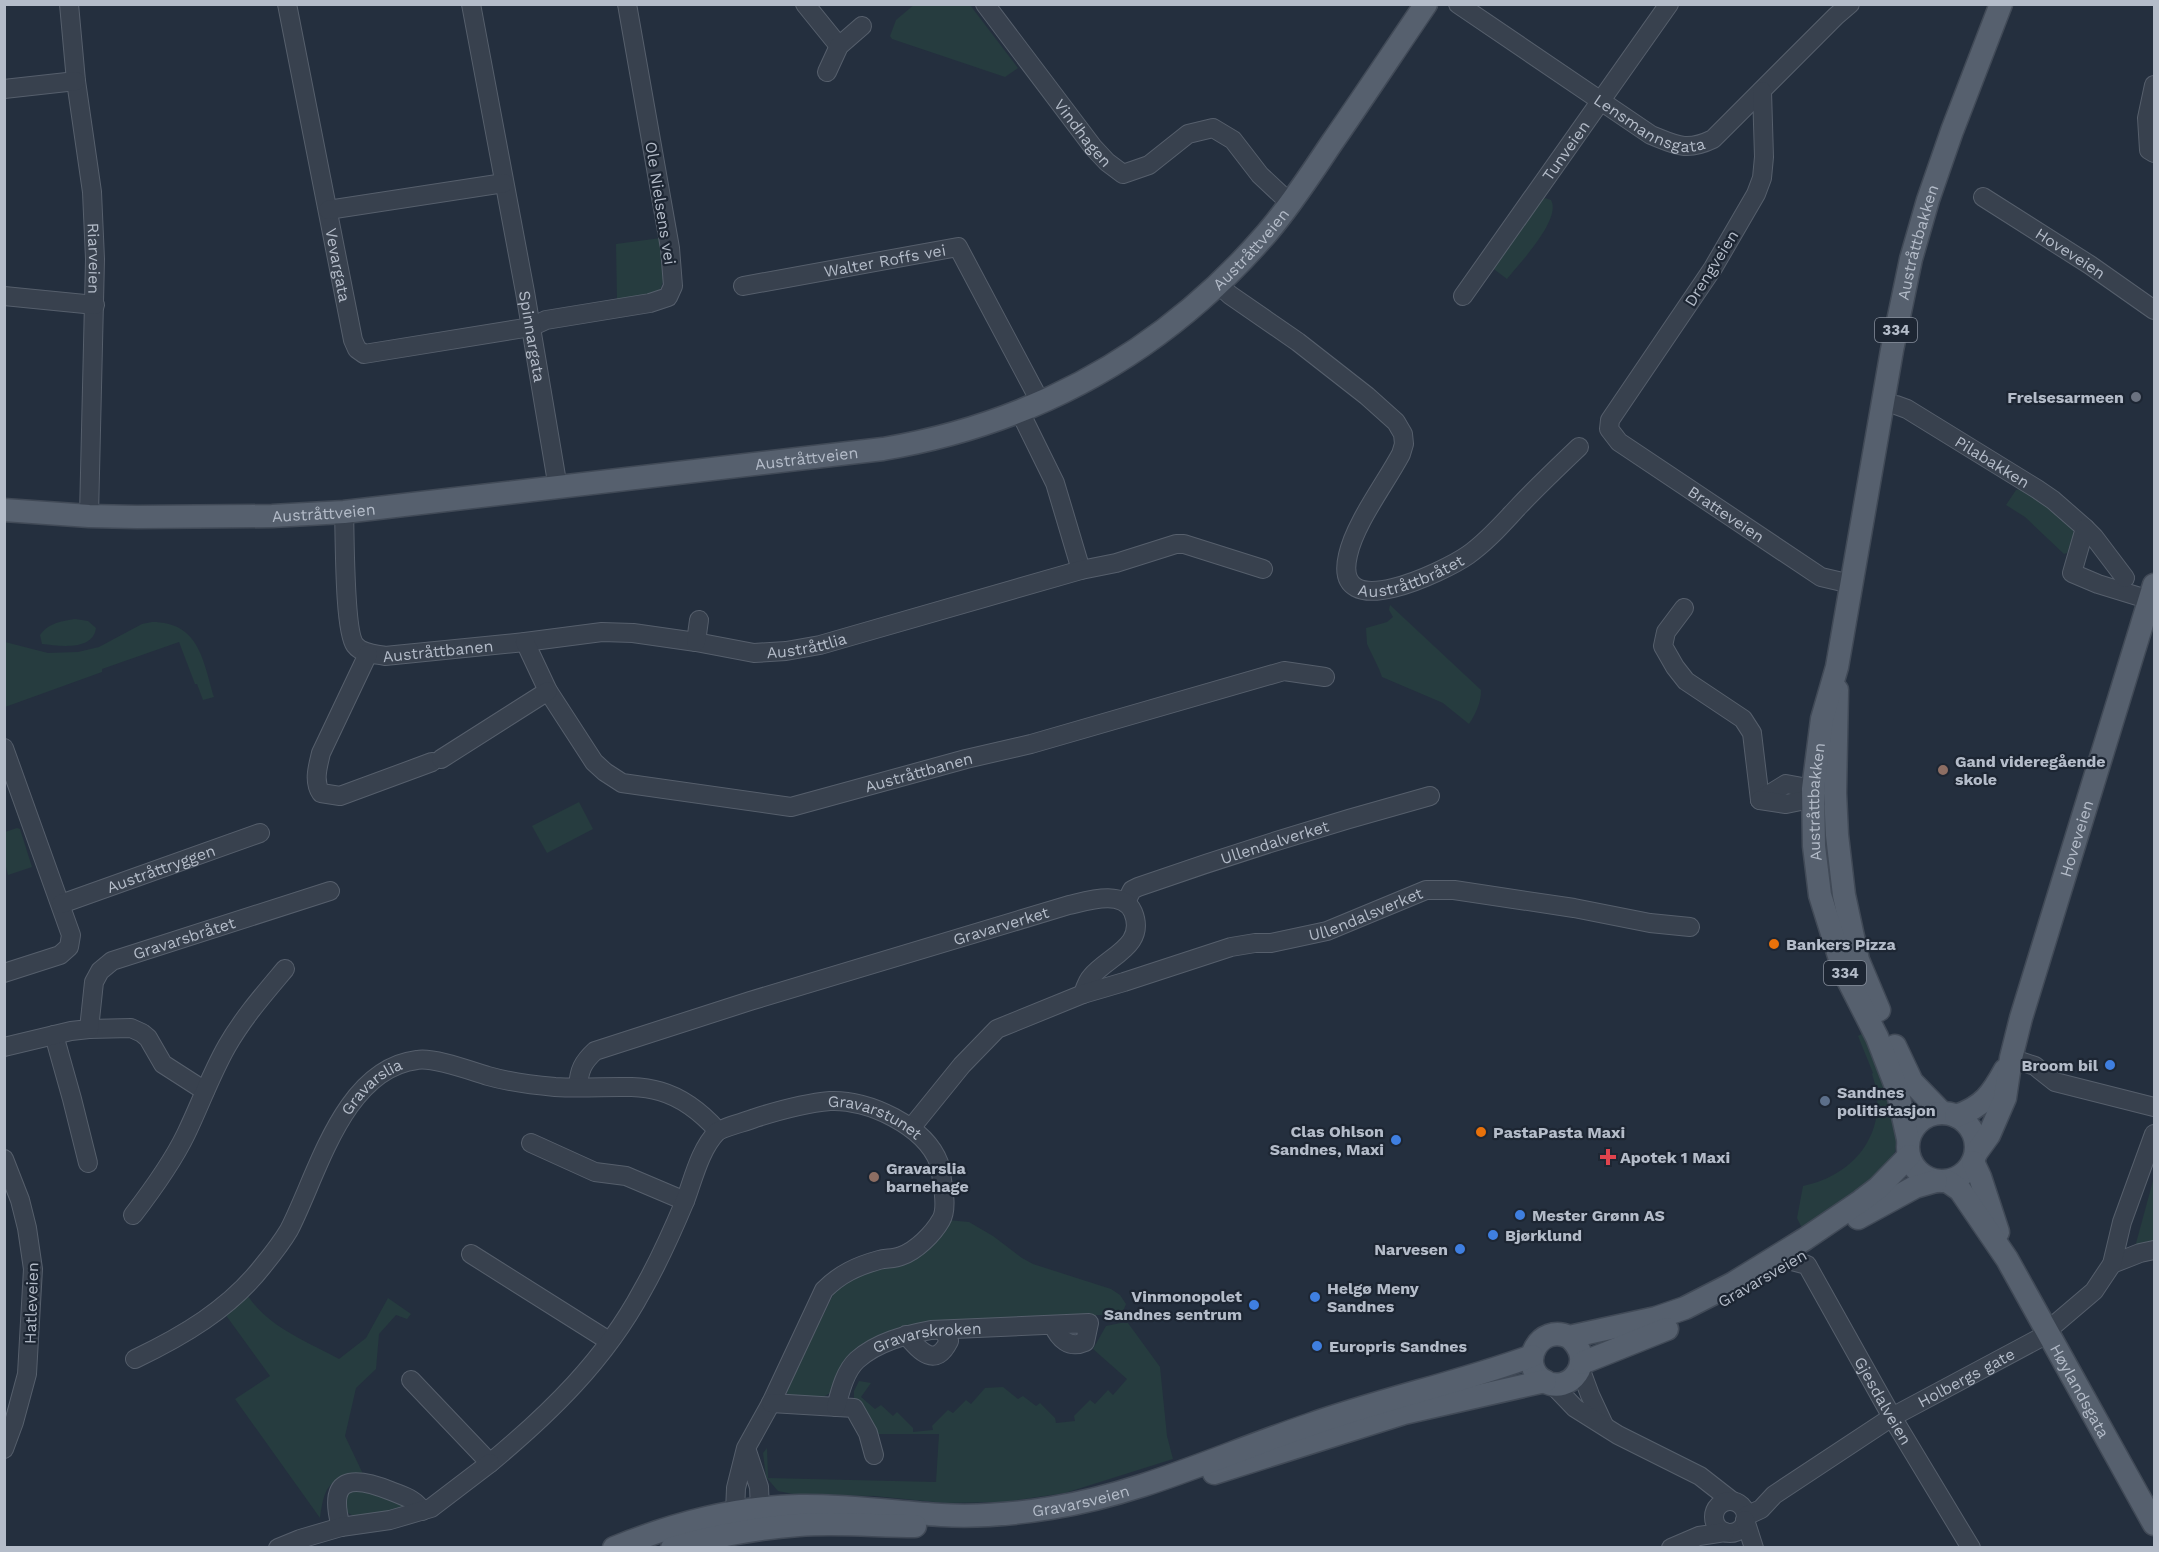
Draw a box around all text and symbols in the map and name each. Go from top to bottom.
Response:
street label: Lensmannsgata [1590,90,1707,156]
street label: Vindhagen [1050,95,1116,171]
street label: Tunveien [1538,117,1594,185]
street label: Ole Nielsens vei [641,140,680,266]
street label: Austråttbakken [1894,182,1943,302]
street label: Austråttveien [1209,205,1293,294]
street label: Riarveien [83,222,104,294]
street label: Hoveveien [2032,224,2109,283]
street label: Vevargata [321,226,354,304]
street label: Drengveien [1680,227,1742,310]
street label: Walter Roffs vei [822,240,947,281]
street label: Spinnargata [515,289,549,384]
road number: 334 [1875,318,1917,342]
place label: Frelsesarmeen [2007,388,2124,407]
marker: Frelsesarmeen [2129,390,2143,404]
street label: Pilabakken [1951,432,2033,492]
street label: Austråttveien [754,443,859,474]
street label: Bratteveien [1684,482,1768,546]
street label: Austråttveien [271,499,377,526]
street label: Austråttbråtet [1356,551,1468,601]
street label: Austråttlia [766,629,849,662]
street label: Austråttbanen [382,636,494,666]
street label: Austråttbakken [1804,742,1829,862]
street label: Austråttbanen [863,749,975,796]
place label: Gand videregående skole [1955,752,2106,789]
marker: Gand videregående skole [1936,763,1950,777]
street label: Hoveveien [2056,798,2097,879]
street label: Ullendalverket [1218,816,1331,868]
street label: Austråttryggen [104,841,218,897]
street label: Ullendalsverket [1307,883,1426,945]
street label: Gravarverket [951,903,1051,949]
street label: Gravarsbråtet [131,913,238,964]
place label: Bankers Pizza [1786,935,1897,954]
marker: Bankers Pizza [1767,937,1781,951]
road number: 334 [1824,961,1866,985]
street label: Gravarslia [337,1055,405,1119]
place label: Broom bil [2022,1056,2099,1075]
marker: Broom bil [2103,1058,2117,1072]
place label: Sandnes politistasjon [1837,1083,1936,1120]
street label: Gravarstunet [828,1092,926,1144]
marker: Sandnes politistasjon [1818,1094,1832,1108]
place label: Clas Ohlson Sandnes, Maxi [1270,1122,1384,1159]
place label: PastaPasta Maxi [1493,1123,1625,1142]
marker: PastaPasta Maxi [1474,1125,1488,1139]
marker: Clas Ohlson Sandnes, Maxi [1389,1133,1403,1147]
place label: Apotek 1 Maxi [1620,1148,1730,1167]
marker: Apotek 1 Maxi [1601,1150,1615,1164]
place label: Gravarslia barnehage [886,1159,969,1196]
marker: Gravarslia barnehage [867,1170,881,1184]
place label: Mester Grønn AS [1532,1206,1665,1225]
marker: Mester Grønn AS [1513,1208,1527,1222]
place label: Bjørklund [1505,1226,1582,1245]
marker: Bjørklund [1486,1228,1500,1242]
place label: Narvesen [1374,1240,1448,1259]
marker: Narvesen [1453,1242,1467,1256]
street label: Gravarsveien [1715,1245,1810,1311]
street label: Hatleveien [21,1262,42,1344]
place label: Helgø Meny Sandnes [1327,1279,1420,1316]
place label: Vinmonopolet Sandnes sentrum [1104,1287,1242,1324]
marker: Helgø Meny Sandnes [1308,1290,1322,1304]
marker: Vinmonopolet Sandnes sentrum [1247,1298,1261,1312]
street label: Gravarskroken [869,1319,982,1357]
place label: Europris Sandnes [1329,1337,1468,1356]
marker: Europris Sandnes [1310,1339,1324,1353]
street label: Høylandsgata [2046,1341,2113,1441]
street label: Holbergs gate [1914,1344,2018,1412]
street label: Gjesdalveien [1850,1353,1915,1448]
street label: Gravarsveien [1031,1481,1132,1521]

